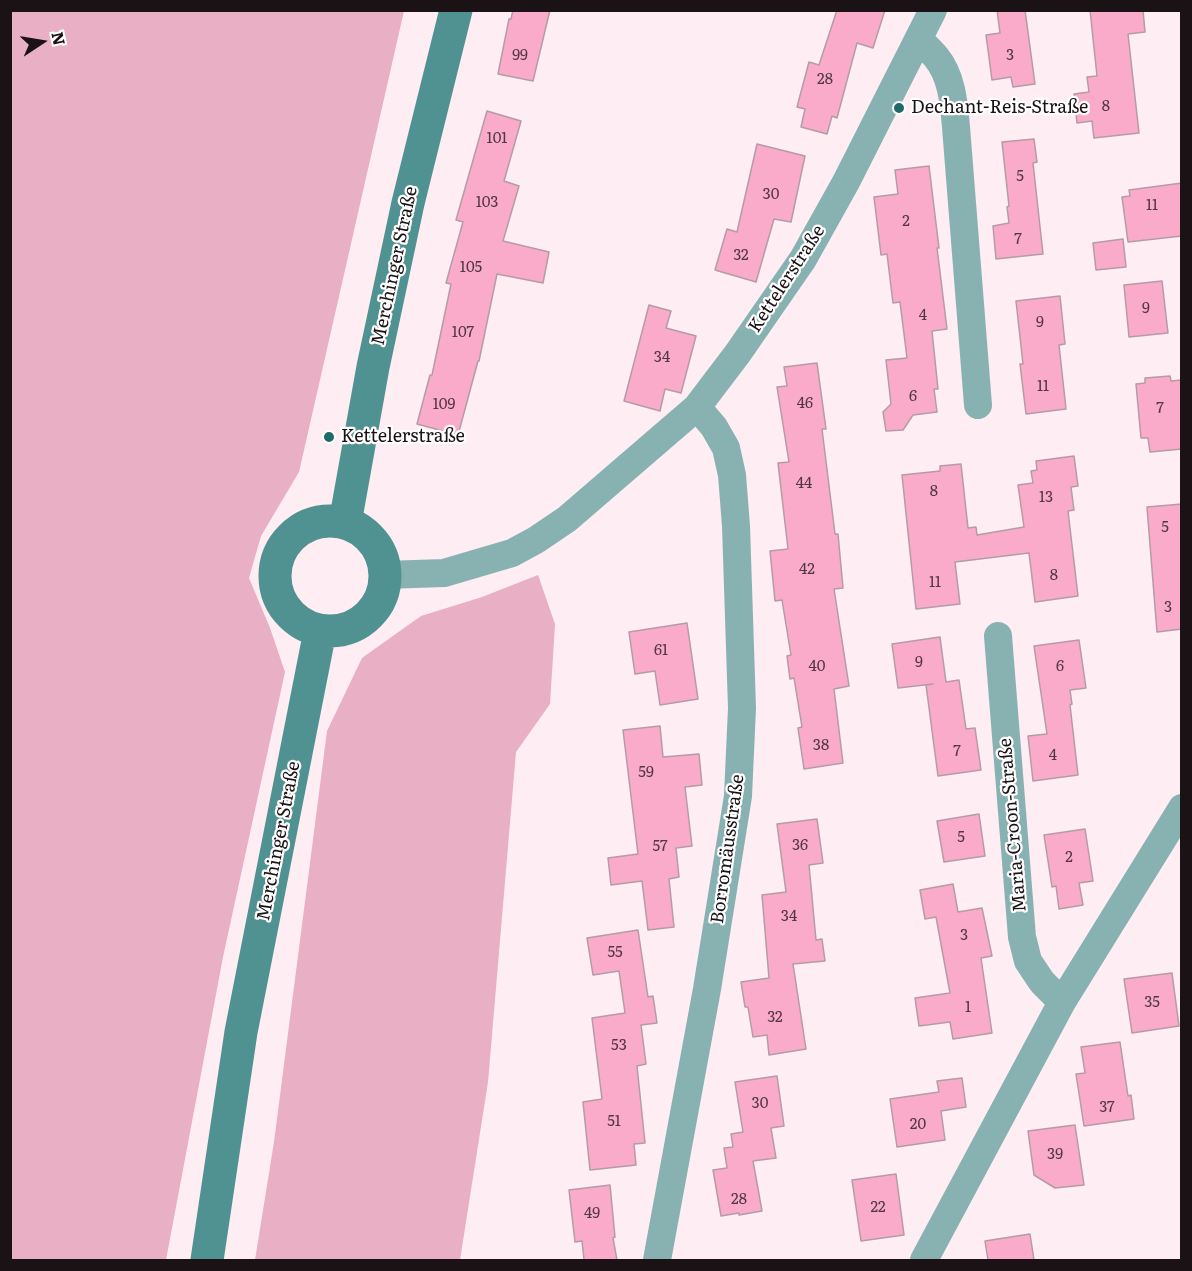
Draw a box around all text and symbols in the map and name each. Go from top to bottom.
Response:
north arrow [12,12,72,72]
text: N [46,29,73,47]
house number: 99 [512,47,528,65]
house number: 3 [1006,47,1014,65]
house number: 28 [817,71,833,89]
place label: Dechant-Reis-Straße [911,97,1088,119]
house number: 8 [1102,98,1110,116]
marker: Dechant-Reis-Straße [892,101,906,115]
house number: 101 [487,130,507,148]
house number: 5 [1016,168,1024,186]
street label: Merchinger Straße [368,184,422,348]
house number: 30 [763,186,779,204]
house number: 103 [476,194,498,212]
house number: 11 [1146,197,1158,215]
house number: 2 [902,213,910,231]
street label: Kettelerstraße [744,221,830,337]
house number: 7 [1014,231,1022,249]
house number: 32 [733,247,749,265]
house number: 105 [460,259,482,277]
house number: 9 [1142,300,1150,318]
house number: 4 [919,307,927,325]
house number: 9 [1036,314,1044,332]
house number: 107 [452,324,474,342]
house number: 34 [654,349,670,367]
house number: 11 [1037,378,1049,396]
house number: 6 [909,388,917,406]
house number: 46 [797,395,813,413]
house number: 109 [433,396,455,414]
house number: 7 [1156,400,1164,418]
place label: Kettelerstraße [341,426,465,448]
marker: Kettelerstraße [322,430,336,444]
house number: 44 [796,475,812,493]
house number: 8 [930,483,938,501]
house number: 13 [1039,489,1053,507]
house number: 5 [1161,519,1169,537]
house number: 42 [799,561,815,579]
house number: 8 [1050,567,1058,585]
house number: 11 [929,574,941,592]
house number: 3 [1164,599,1172,617]
house number: 61 [654,642,668,660]
house number: 9 [915,654,923,672]
house number: 40 [809,658,825,676]
house number: 6 [1056,658,1064,676]
house number: 38 [813,737,829,755]
street label: Maria-Croon-Straße [995,737,1031,913]
house number: 7 [953,743,961,761]
house number: 4 [1049,747,1057,765]
street label: Merchinger Straße [253,759,305,923]
house number: 59 [638,764,654,782]
street label: Borromäusstraße [707,773,749,925]
house number: 5 [957,829,965,847]
house number: 36 [792,837,808,855]
house number: 57 [652,838,668,856]
house number: 2 [1065,849,1073,867]
house number: 34 [781,908,797,926]
house number: 3 [960,927,968,945]
house number: 55 [607,944,623,962]
house number: 35 [1144,994,1160,1012]
house number: 1 [965,999,971,1017]
house number: 32 [767,1009,783,1027]
house number: 53 [611,1037,627,1055]
house number: 30 [752,1095,768,1113]
house number: 37 [1099,1099,1115,1117]
house number: 51 [607,1113,621,1131]
house number: 20 [910,1116,926,1134]
house number: 39 [1047,1146,1063,1164]
house number: 28 [731,1191,747,1209]
house number: 22 [870,1199,886,1217]
house number: 49 [584,1205,600,1223]

